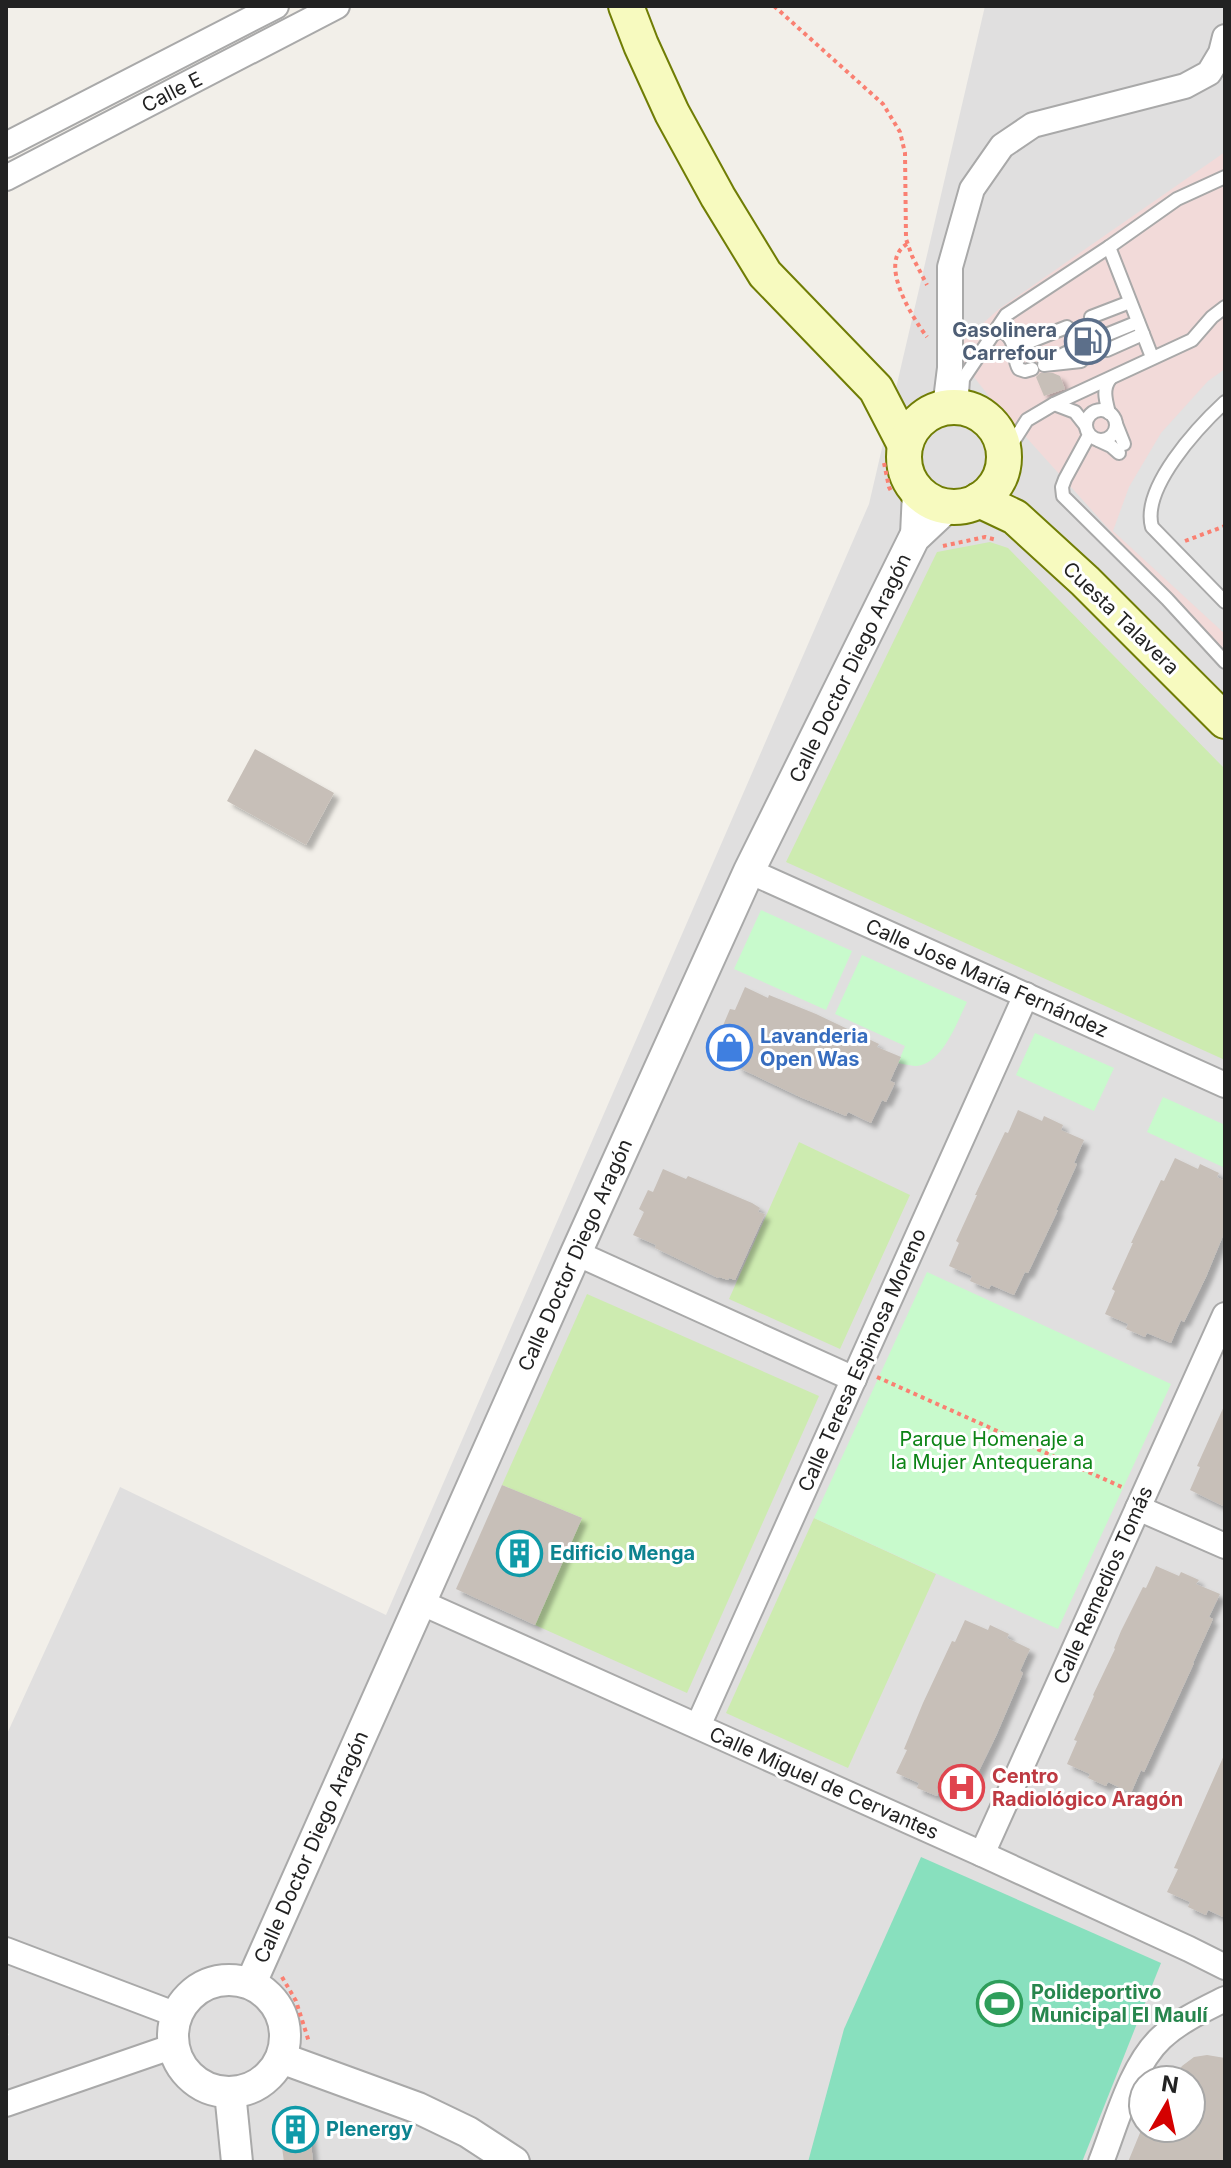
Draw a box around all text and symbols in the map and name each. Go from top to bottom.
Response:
street label: Calle E [138,67,206,117]
place label: Gasolinera Carrefour [952,318,1057,365]
fuel station icon: Gasolinera Carrefour [1064,318,1112,366]
street label: Calle Doctor Diego Aragón [784,550,916,786]
street label: Cuesta Talavera [1058,557,1184,679]
street label: Calle Jose María Fernández [862,914,1112,1042]
shop icon: Lavanderia Open Was [705,1024,753,1072]
place label: Lavanderia Open Was [760,1024,868,1071]
street label: Calle Doctor Diego Aragón [513,1135,637,1375]
street label: Calle Teresa Espinosa Moreno [793,1225,931,1495]
park label: Parque Homenaje a la Mujer Antequerana [891,1427,1093,1474]
street label: Calle Remedios Tomás [1048,1482,1158,1688]
building icon: Edificio Menga [495,1529,543,1577]
place label: Edificio Menga [550,1541,695,1565]
street label: Calle Miguel de Cervantes [706,1722,942,1844]
street label: Calle Doctor Diego Aragón [249,1727,373,1967]
hospital icon: Centro Radiológico Aragón [937,1763,985,1811]
place label: Centro Radiológico Aragón [992,1764,1183,1811]
sports icon: Polideportivo Municipal El Maulí [976,1979,1024,2027]
place label: Polideportivo Municipal El Maulí [1031,1980,1208,2027]
north arrow [1127,2064,1207,2144]
text: N [1160,2070,1180,2098]
building icon: Plenergy [271,2105,319,2153]
place label: Plenergy [326,2117,413,2141]

